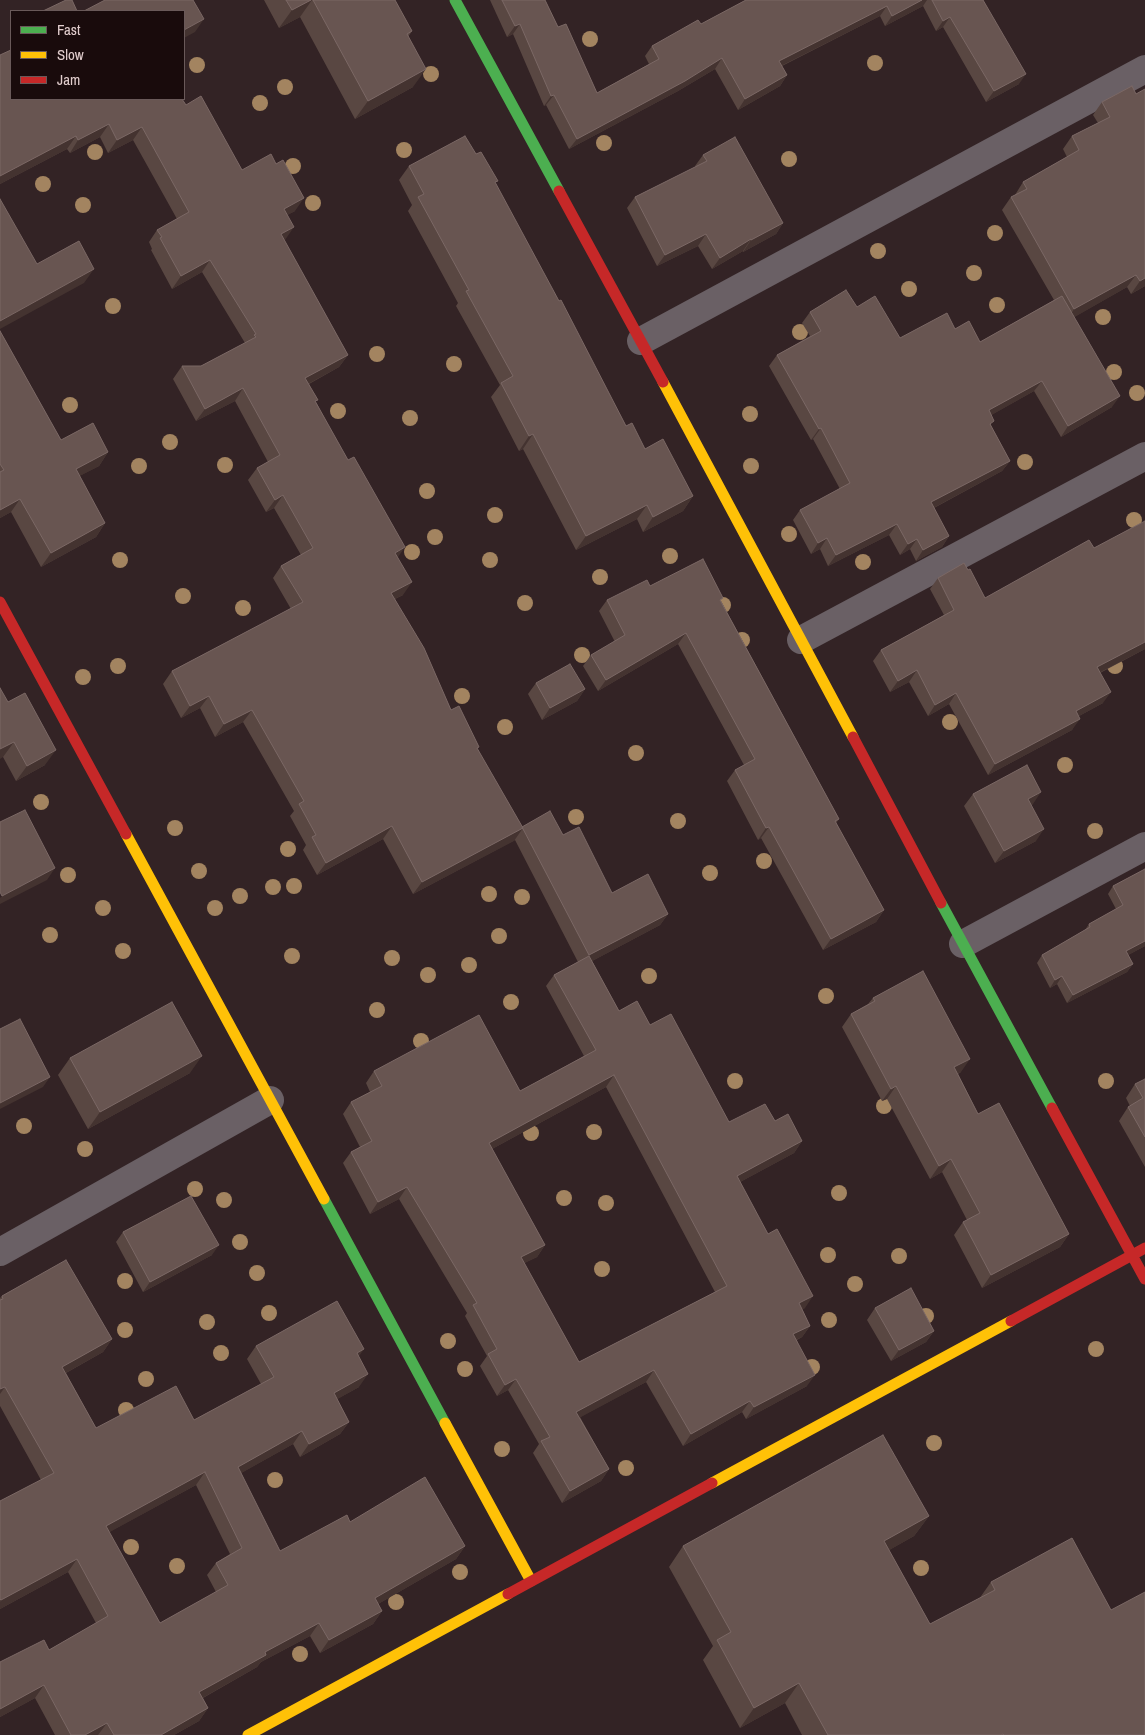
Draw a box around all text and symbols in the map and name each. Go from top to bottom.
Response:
legend [10,10,185,100]
text: Fast [57,19,80,40]
text: Slow [57,44,84,65]
text: Jam [57,69,80,90]

